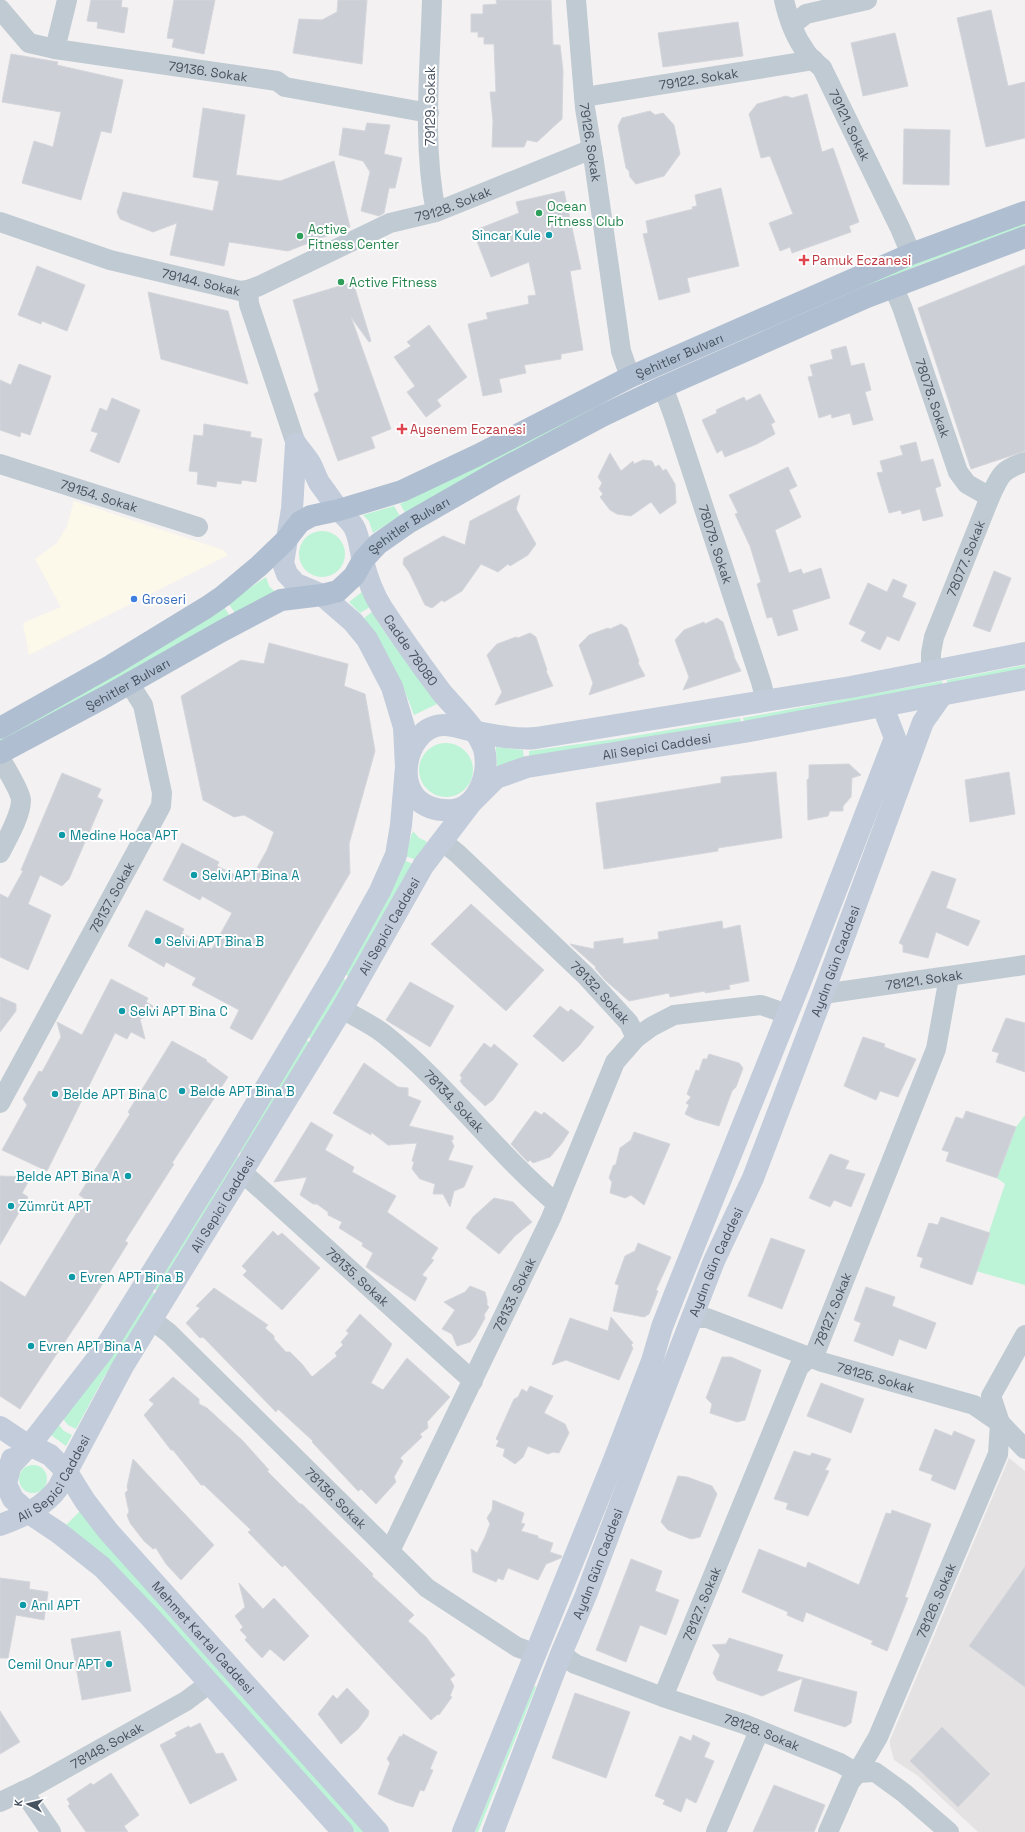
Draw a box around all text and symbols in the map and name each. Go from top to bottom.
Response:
street label: 79136. Sokak [167,57,249,86]
street label: 79122. Sokak [658,64,739,94]
street label: 79129. Sokak [422,66,439,146]
street label: 79121. Sokak [825,87,874,164]
street label: 79126. Sokak [576,102,605,183]
street label: 79128. Sokak [413,183,494,226]
place label: Ocean Fitness Club [547,198,624,230]
marker: Ocean Fitness Club [534,208,544,218]
place label: Active Fitness Center [308,221,399,253]
place label: Sincar Kule [472,227,541,244]
marker: Sincar Kule [544,230,554,240]
marker: Active Fitness Center [295,231,305,241]
place label: Pamuk Eczanesi [812,252,911,269]
marker: Pamuk Eczanesi [799,255,809,265]
street label: 79144. Sokak [160,265,242,300]
place label: Active Fitness [349,274,437,291]
marker: Active Fitness [336,277,346,287]
street label: Şehitler Bulvarı [633,329,726,383]
street label: 78078. Sokak [911,356,954,440]
place label: Aysenem Eczanesi [410,421,526,438]
marker: Aysenem Eczanesi [397,424,407,434]
street label: 79154. Sokak [58,476,140,516]
street label: Şehitler Bulvarı [365,493,453,558]
street label: 78079. Sokak [694,503,736,586]
street label: 78077. Sokak [943,518,989,599]
place label: Groseri [142,591,186,608]
marker: Groseri [129,594,139,604]
street label: Cadde 78080 [380,611,442,689]
street label: Şehitler Bulvarı [83,654,173,715]
street label: Ali Sepici Caddesi [601,729,712,764]
place label: Medine Hoca APT [70,827,178,844]
marker: Medine Hoca APT [57,830,67,840]
street label: 78137. Sokak [86,859,138,936]
place label: Selvi APT Bina A [202,867,299,884]
marker: Selvi APT Bina A [189,870,199,880]
street label: Ali Sepici Caddesi [355,875,424,978]
street label: Aydın Gün Caddesi [807,903,864,1019]
place label: Selvi APT Bina B [166,933,264,950]
marker: Selvi APT Bina B [153,936,163,946]
street label: 78132. Sokak [566,957,634,1028]
street label: 78121. Sokak [884,966,964,994]
place label: Selvi APT Bina C [130,1003,228,1020]
marker: Selvi APT Bina C [117,1006,127,1016]
street label: 78134. Sokak [420,1066,488,1136]
place label: Belde APT Bina B [190,1083,295,1100]
place label: Belde APT Bina C [63,1086,167,1103]
marker: Belde APT Bina B [177,1086,187,1096]
marker: Belde APT Bina C [50,1089,60,1099]
street label: Ali Sepici Caddesi [187,1153,259,1256]
place label: Belde APT Bina A [16,1168,120,1185]
marker: Belde APT Bina A [123,1171,133,1181]
place label: Zümrüt APT [19,1198,92,1215]
marker: Zümrüt APT [6,1201,16,1211]
street label: Aydın Gün Caddesi [685,1205,747,1319]
street label: 78135. Sokak [322,1244,393,1310]
street label: 78133. Sokak [489,1255,540,1334]
place label: Evren APT Bina B [80,1269,184,1286]
street label: 78127. Sokak [811,1270,855,1349]
marker: Evren APT Bina B [67,1272,77,1282]
place label: Evren APT Bina A [39,1338,142,1355]
marker: Evren APT Bina A [26,1341,36,1351]
street label: 78125. Sokak [835,1359,916,1397]
street label: Ali Sepici Caddesi [14,1432,94,1526]
street label: 78136. Sokak [301,1464,370,1533]
street label: Aydın Gün Caddesi [569,1506,627,1622]
street label: 78126. Sokak [913,1560,960,1641]
street label: 78127. Sokak [679,1564,725,1643]
street label: Mehmet Kartal Caddesi [148,1578,258,1697]
place label: Anıl APT [31,1597,81,1614]
marker: Anıl APT [18,1600,28,1610]
place label: Cemil Onur APT [8,1656,101,1673]
marker: Cemil Onur APT [104,1659,114,1669]
street label: 78128. Sokak [721,1710,802,1755]
street label: 78148. Sokak [68,1719,146,1773]
north arrow [8,1784,48,1824]
text: K [11,1798,25,1807]

